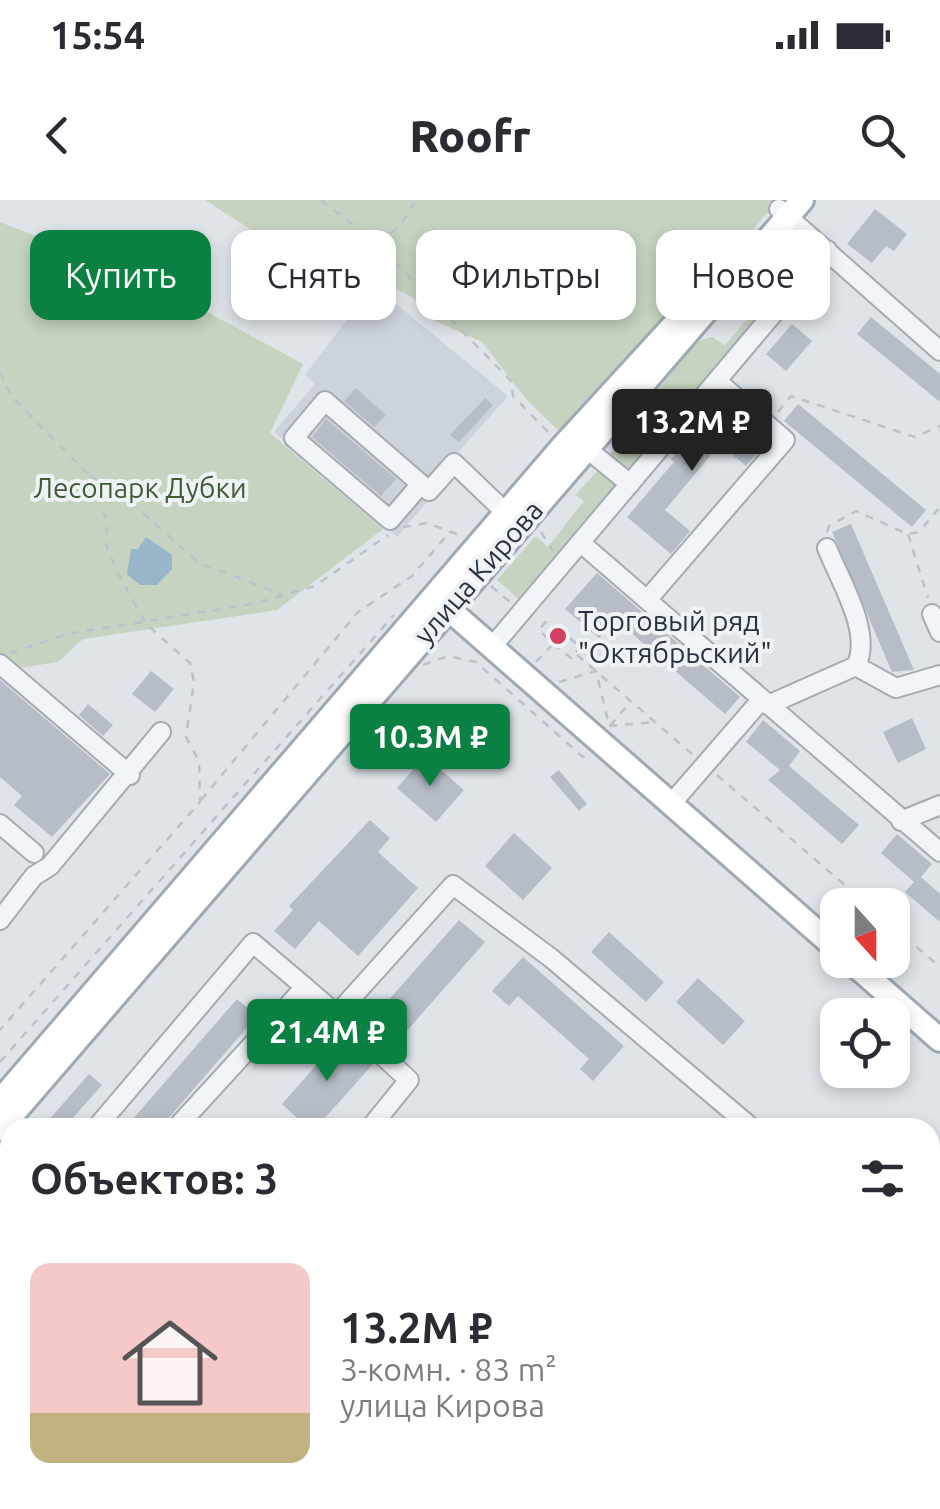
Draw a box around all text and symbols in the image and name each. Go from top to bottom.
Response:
text: 15:54 [50,14,145,56]
icon: back [30,108,85,163]
icon: search [855,108,910,163]
text: Roofr [409,110,531,161]
chip: Купить [30,230,211,320]
chip: Снять [231,230,396,320]
chip: Фильтры [416,230,636,320]
chip: Новое [656,230,830,320]
pin: 13.2M ₽ [600,389,784,474]
text: 13.2M ₽ [634,403,750,439]
park label: Лесопарк Дубки [34,472,247,503]
street label: улица Кирова [407,494,549,650]
place label: Торговый ряд "Октябрьский" [578,605,772,668]
marker: Торговый ряд "Октябрьский" [547,625,569,647]
pin: 10.3M ₽ [338,704,522,789]
text: 10.3M ₽ [372,718,488,754]
north arrow [820,888,910,978]
map controls [820,888,910,1088]
button: locate [820,998,910,1088]
pin: 21.4M ₽ [235,999,419,1084]
text: 21.4M ₽ [269,1013,385,1049]
icon: filters [855,1151,910,1206]
text: Объектов: 3 [30,1155,278,1202]
icon: home [110,1303,230,1423]
text: 13.2M ₽ [340,1304,492,1351]
text: 3-комн. · 83 m² [340,1351,557,1387]
text: улица Кирова [340,1387,545,1423]

